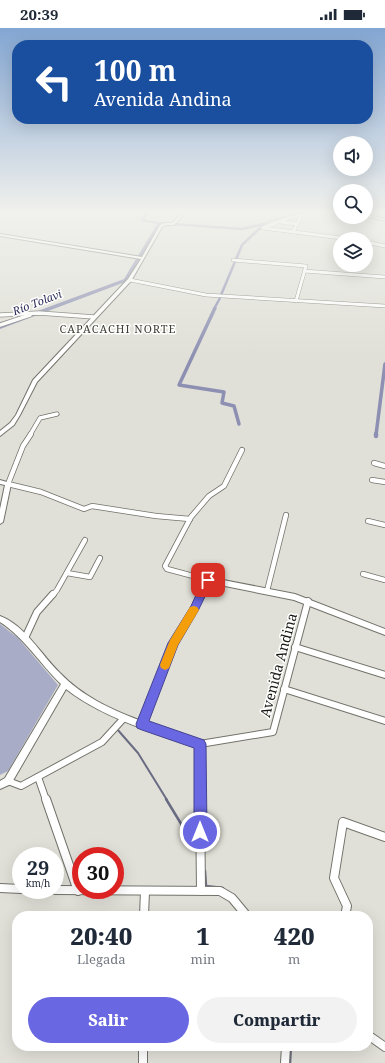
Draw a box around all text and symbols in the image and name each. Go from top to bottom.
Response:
text: 20:39 [20,4,58,24]
text: 100 m [94,51,176,89]
icon: left [28,56,80,108]
text: Avenida Andina [94,87,232,111]
map controls [333,136,373,272]
button: sound [333,136,373,176]
button: search [333,184,373,224]
button: layers [333,232,373,272]
water label: Río Tolavi [9,286,64,319]
district label: CAPACACHI NORTE [60,321,176,336]
pin [191,563,225,597]
icon: arrive [197,569,219,591]
street label: Avenida Andina [255,611,301,719]
position arrow [179,811,221,853]
speed limit sign: 30 [72,847,124,899]
text: 29 [27,854,49,881]
text: km/h [26,876,50,890]
text: 20:40 [70,919,132,952]
text: 1 [196,919,210,952]
text: 420 [274,919,315,952]
text: Llegada [77,950,126,968]
text: min [191,950,215,968]
text: m [288,950,300,968]
button: Salir [28,997,189,1043]
button: Compartir [197,997,357,1043]

